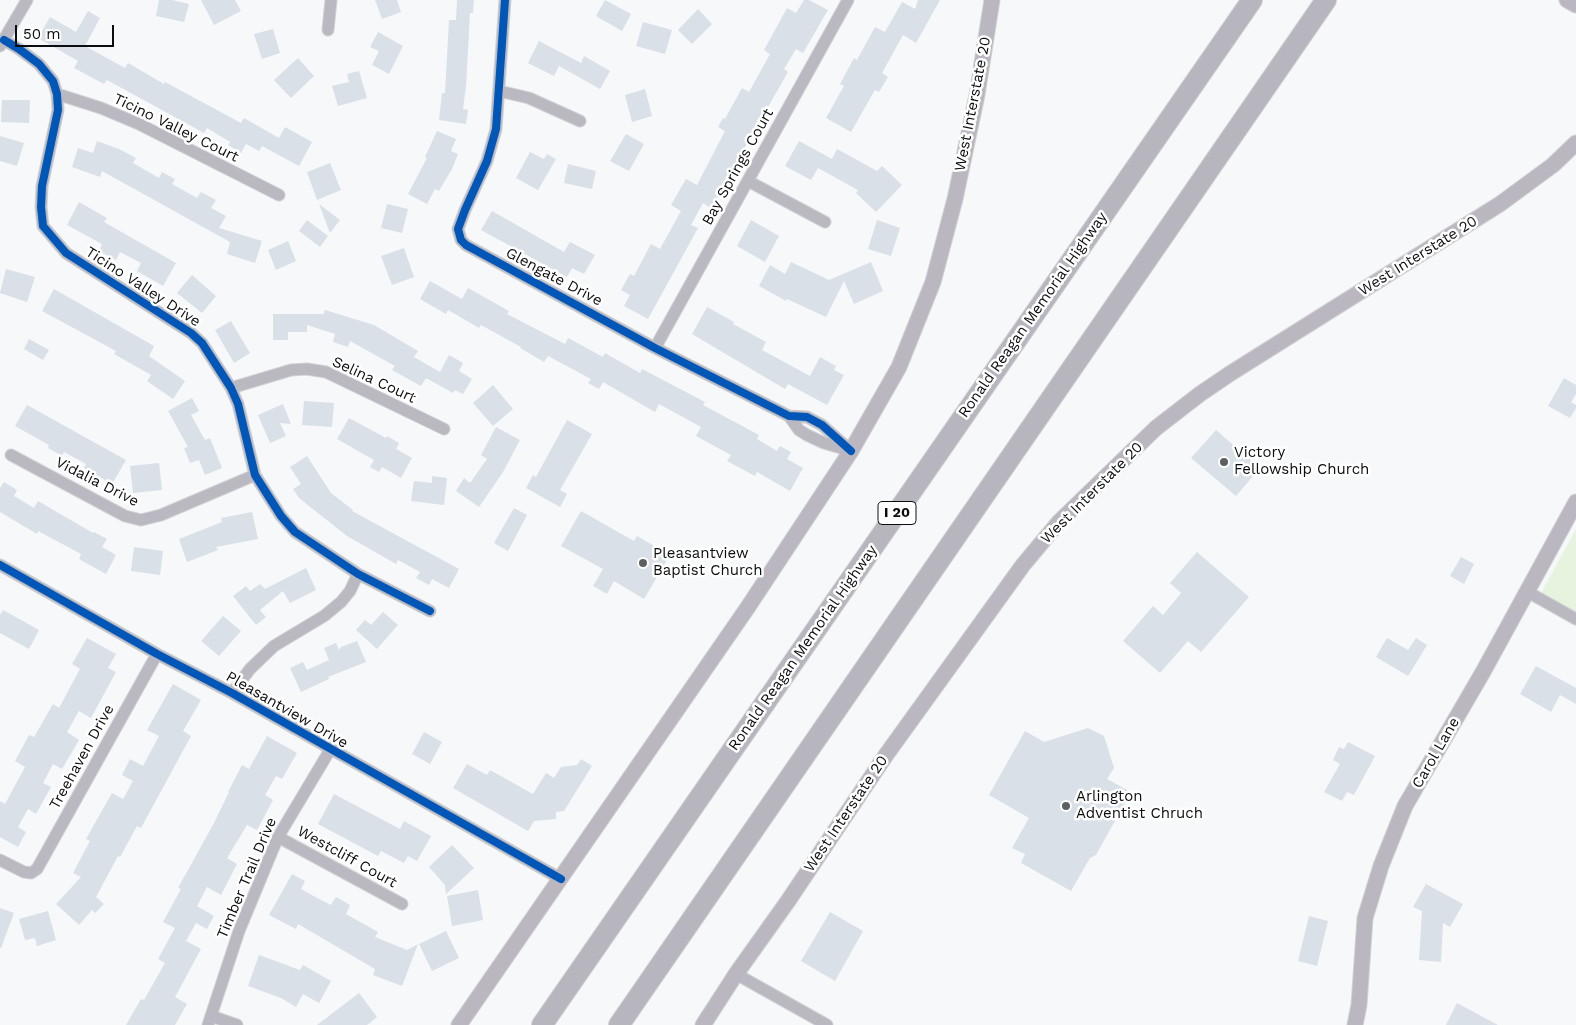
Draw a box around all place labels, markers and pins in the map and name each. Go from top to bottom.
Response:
place label: Victory Fellowship Church [1234,444,1369,479]
marker: Victory Fellowship Church [1218,456,1230,468]
place label: Pleasantview Baptist Church [653,545,763,580]
marker: Pleasantview Baptist Church [637,557,649,569]
place label: Arlington Adventist Chruch [1076,788,1203,823]
marker: Arlington Adventist Chruch [1060,800,1072,812]

